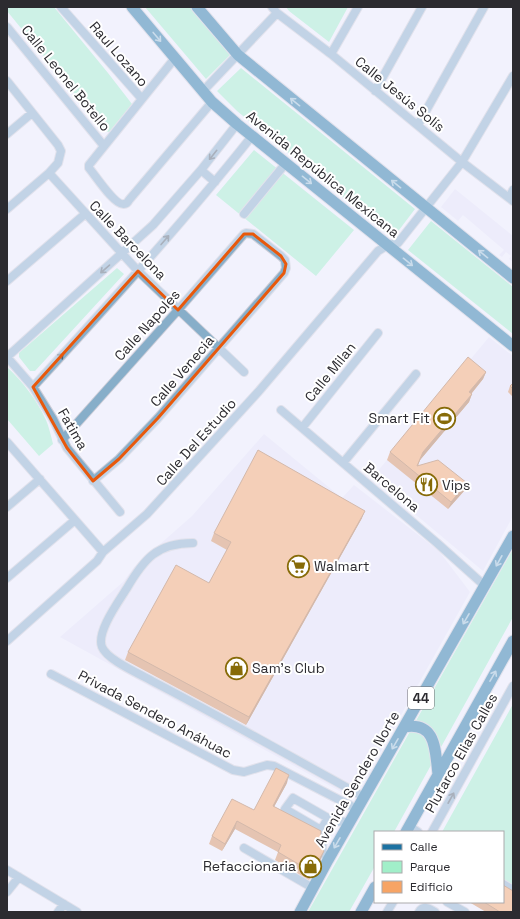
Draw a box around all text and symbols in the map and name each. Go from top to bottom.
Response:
street label: Raul Lozano [86,18,152,90]
street label: Calle Leonel Botello [18,21,114,135]
one-way arrow [153,32,162,42]
street label: Calle Jesús Solís [351,52,449,136]
one-way arrow [290,97,301,106]
street label: Avenida República Mexicana [243,107,403,241]
one-way arrow [208,149,217,160]
one-way arrow [302,176,313,184]
one-way arrow [391,179,402,188]
street label: Calle Barcelona [86,197,170,283]
one-way arrow [160,235,169,246]
one-way arrow [477,250,488,258]
one-way arrow [403,257,414,266]
one-way arrow [99,265,110,274]
street label: Calle Napoles [110,286,184,364]
street label: Calle Venecia [146,332,218,410]
street label: Calle Milan [301,339,359,405]
one-way arrow [55,353,64,363]
street label: Calle Del Estudio [152,395,240,489]
street label: Fatima [54,405,92,453]
sports icon: Smart Fit [432,405,458,431]
place label: Smart Fit [369,409,430,427]
street label: Barcelona [360,458,424,516]
restaurant icon: Vips [414,472,440,498]
place label: Vips [442,476,471,494]
supermarket icon: Walmart [286,553,312,579]
one-way arrow [495,554,503,566]
place label: Walmart [314,557,369,575]
one-way arrow [461,613,469,625]
shop icon: Sam's Club [223,655,249,681]
place label: Sam's Club [252,659,325,677]
street label: Privada Sendero Anáhuac [75,666,235,762]
one-way arrow [490,670,498,682]
road number: 44 [408,687,434,709]
street label: Plutarco Elias Calles [421,690,501,816]
street label: Avenida Sendero Norte [311,708,403,850]
one-way arrow [390,738,398,750]
one-way arrow [447,792,455,804]
legend [374,831,504,903]
one-way arrow [333,837,341,849]
text: Calle [410,839,438,855]
shop icon: Refaccionaria [298,853,324,879]
place label: Refaccionaria [203,857,296,875]
text: Parque [410,859,450,875]
text: Edificio [410,879,453,895]

